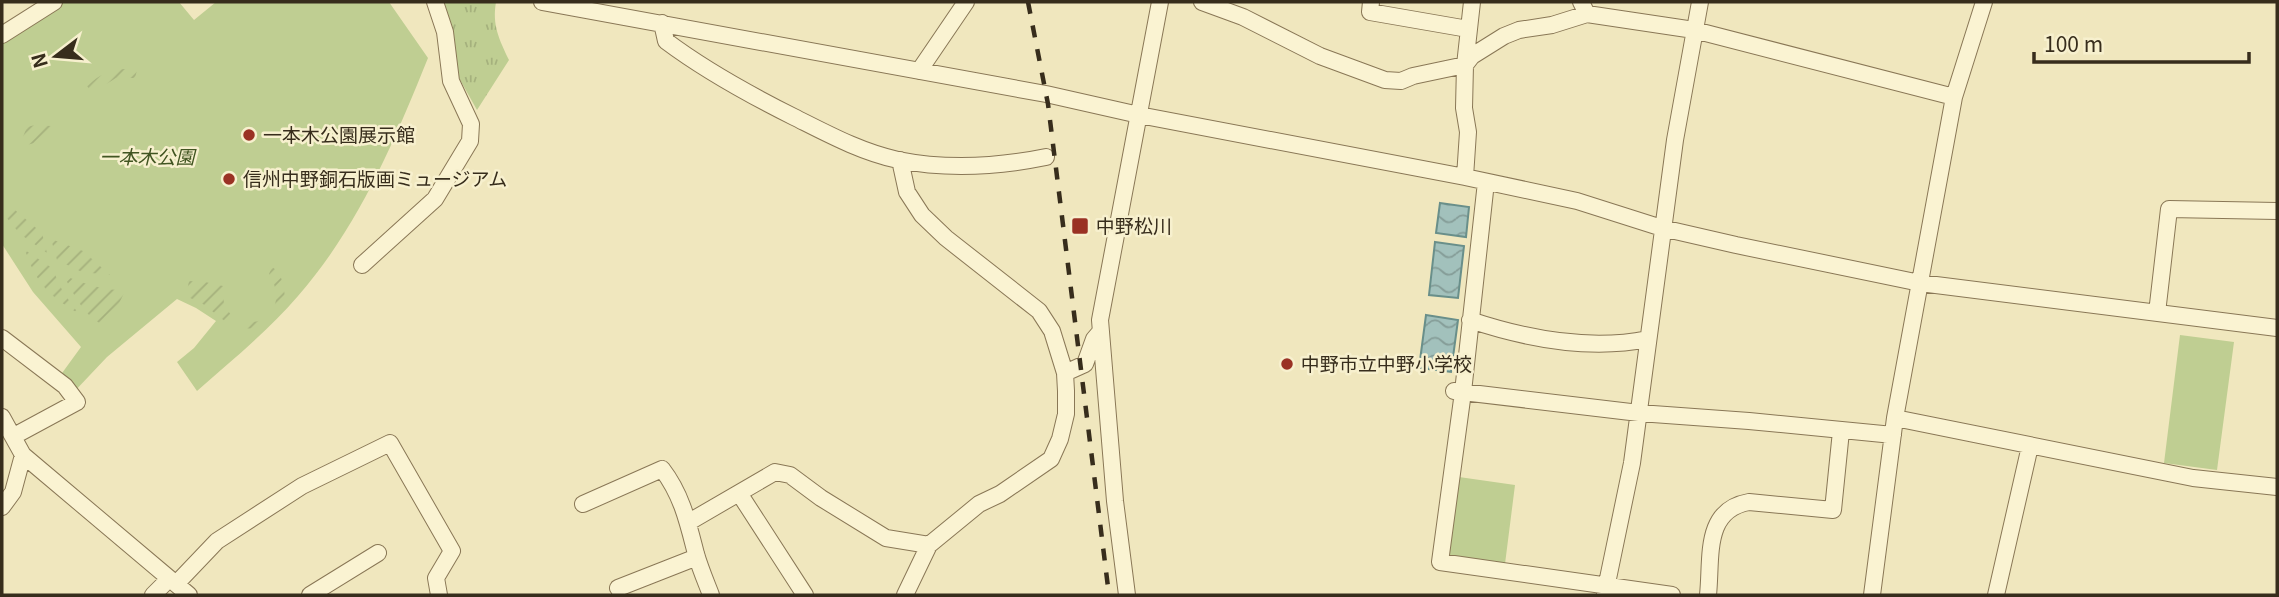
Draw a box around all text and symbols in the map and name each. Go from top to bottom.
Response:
north arrow [21,21,91,91]
scale bar [2034,21,2249,65]
text: 100 m [2044,28,2103,58]
text: N [23,51,53,72]
place label: 一本木公園展示館 [263,120,415,147]
marker: 一本木公園展示館 [241,127,257,143]
park label: 一本木公園 [99,142,197,169]
place label: 信州中野銅石版画ミュージアム [243,164,507,191]
marker: 信州中野銅石版画ミュージアム [221,171,237,187]
place label: 中野松川 [1096,211,1172,238]
marker: 中野松川 [1070,216,1090,236]
place label: 中野市立中野小学校 [1301,349,1472,376]
marker: 中野市立中野小学校 [1279,356,1295,372]

